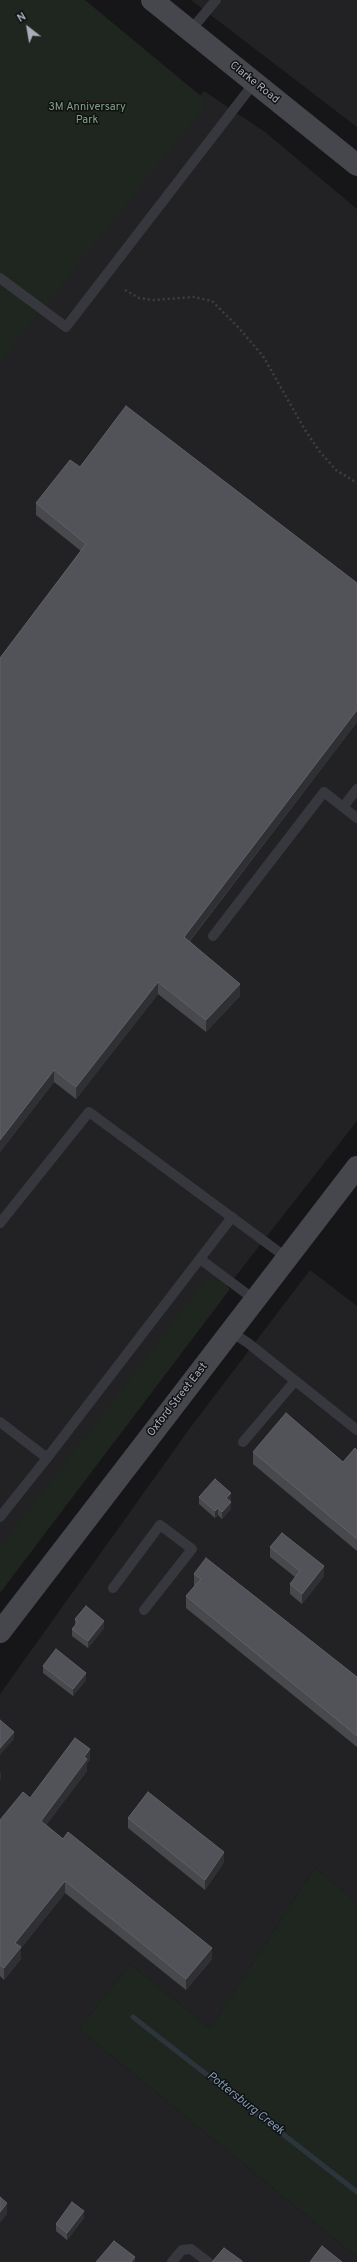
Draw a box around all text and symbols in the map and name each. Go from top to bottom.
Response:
north arrow [8,8,48,48]
text: N [15,10,29,26]
street label: Clarke Road [227,59,281,107]
park label: 3M Anniversary Park [48,101,126,127]
street label: Oxford Street East [145,1361,211,1439]
water label: Pottersburg Creek [204,2069,286,2139]

